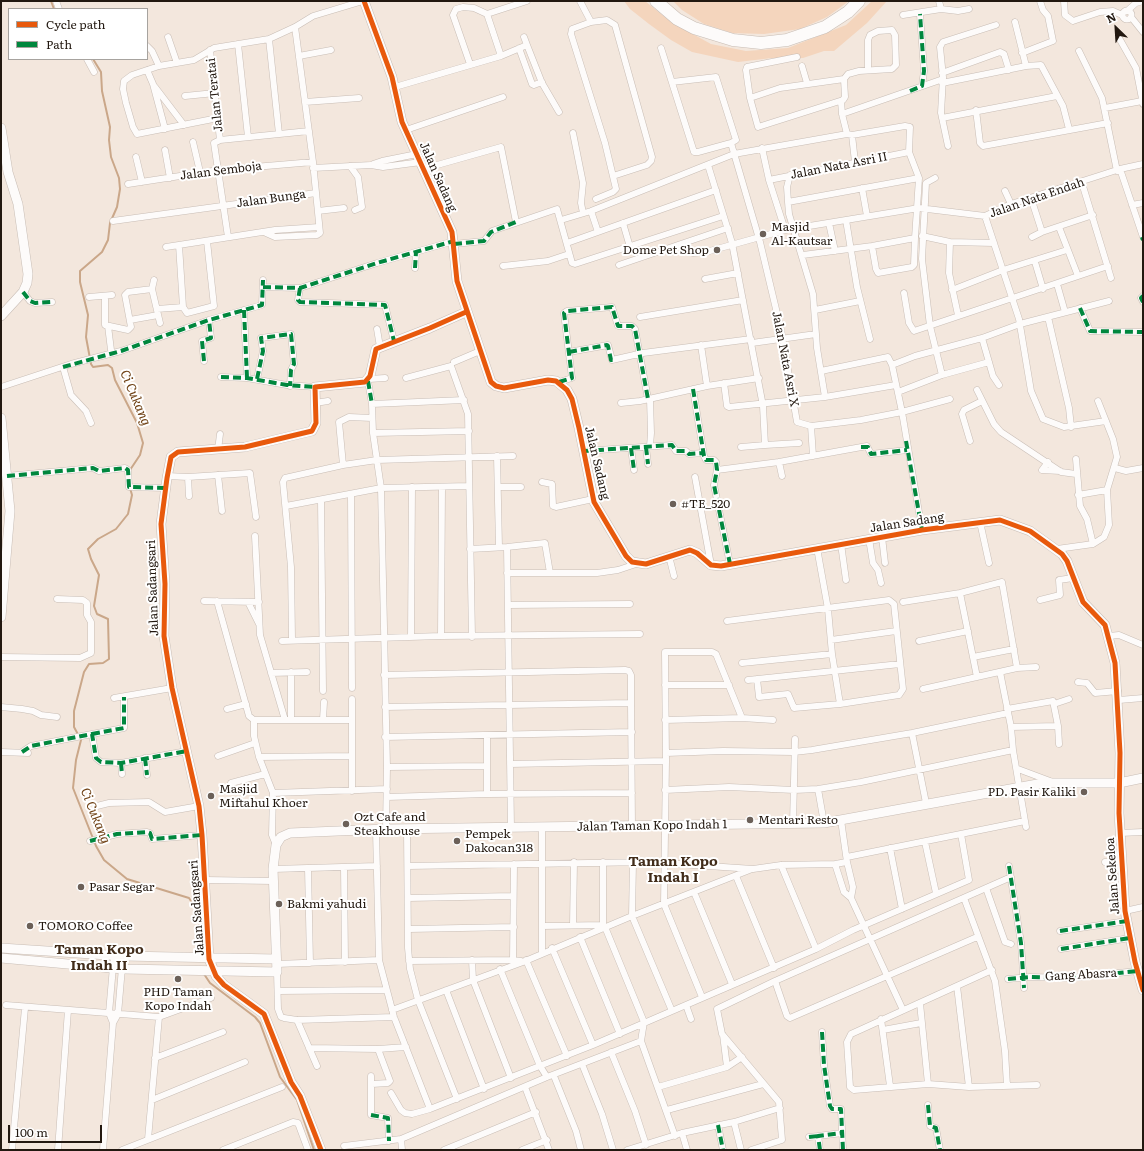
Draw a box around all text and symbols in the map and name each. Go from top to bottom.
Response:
legend [8,8,148,60]
north arrow [1096,8,1136,48]
text: N [1103,8,1118,26]
text: Cycle path [46,15,106,33]
text: Path [46,35,72,53]
street label: Jalan Teratai [204,57,226,133]
street label: Jalan Sadang [416,140,460,214]
street label: Jalan Nata Asri II [789,150,889,182]
street label: Jalan Semboja [179,159,263,183]
street label: Jalan Nata Endah [987,175,1087,221]
street label: Jalan Bunga [235,187,307,211]
place label: Masjid Al-Kautsar [771,220,832,248]
marker: Masjid Al-Kautsar [758,229,768,239]
place label: Dome Pet Shop [623,243,709,257]
marker: Dome Pet Shop [712,245,722,255]
street label: Jalan Nata Asri X [769,310,801,408]
water label: Ci Cukang [116,368,154,428]
street label: Jalan Sadang [582,425,612,501]
place label: #TE_520 [681,497,730,511]
marker: #TE_520 [668,499,678,509]
street label: Jalan Sadang [869,510,945,536]
street label: Jalan Sadangsari [144,540,162,636]
place label: Masjid Miftahul Khoer [219,782,308,810]
place label: PD. Pasir Kaliki [988,785,1076,799]
water label: Ci Cukang [77,786,113,846]
marker: PD. Pasir Kaliki [1079,787,1089,797]
marker: Masjid Miftahul Khoer [206,791,216,801]
place label: Ozt Cafe and Steakhouse [354,810,426,838]
place label: Mentari Resto [758,813,838,827]
marker: Mentari Resto [745,815,755,825]
street label: Jalan Taman Kopo Indah 1 [577,817,727,835]
marker: Ozt Cafe and Steakhouse [341,819,351,829]
place label: Pempek Dakocan318 [465,827,533,855]
marker: Pempek Dakocan318 [452,836,462,846]
street label: Jalan Sekeloa [1103,837,1123,915]
district label: Taman Kopo Indah I [628,854,718,886]
street label: Jalan Sadangsari [186,859,208,957]
place label: Pasar Segar [89,880,154,894]
marker: Pasar Segar [76,882,86,892]
place label: Bakmi yahudi [287,897,366,911]
marker: Bakmi yahudi [274,899,284,909]
place label: TOMORO Coffee [38,919,133,933]
marker: TOMORO Coffee [25,921,35,931]
district label: Taman Kopo Indah II [54,942,144,974]
street label: Gang Abasra [1045,966,1117,984]
marker: PHD Taman Kopo Indah [173,974,183,984]
place label: PHD Taman Kopo Indah [143,985,213,1013]
scale bar [10,1117,104,1143]
text: 100 m [15,1123,48,1141]

